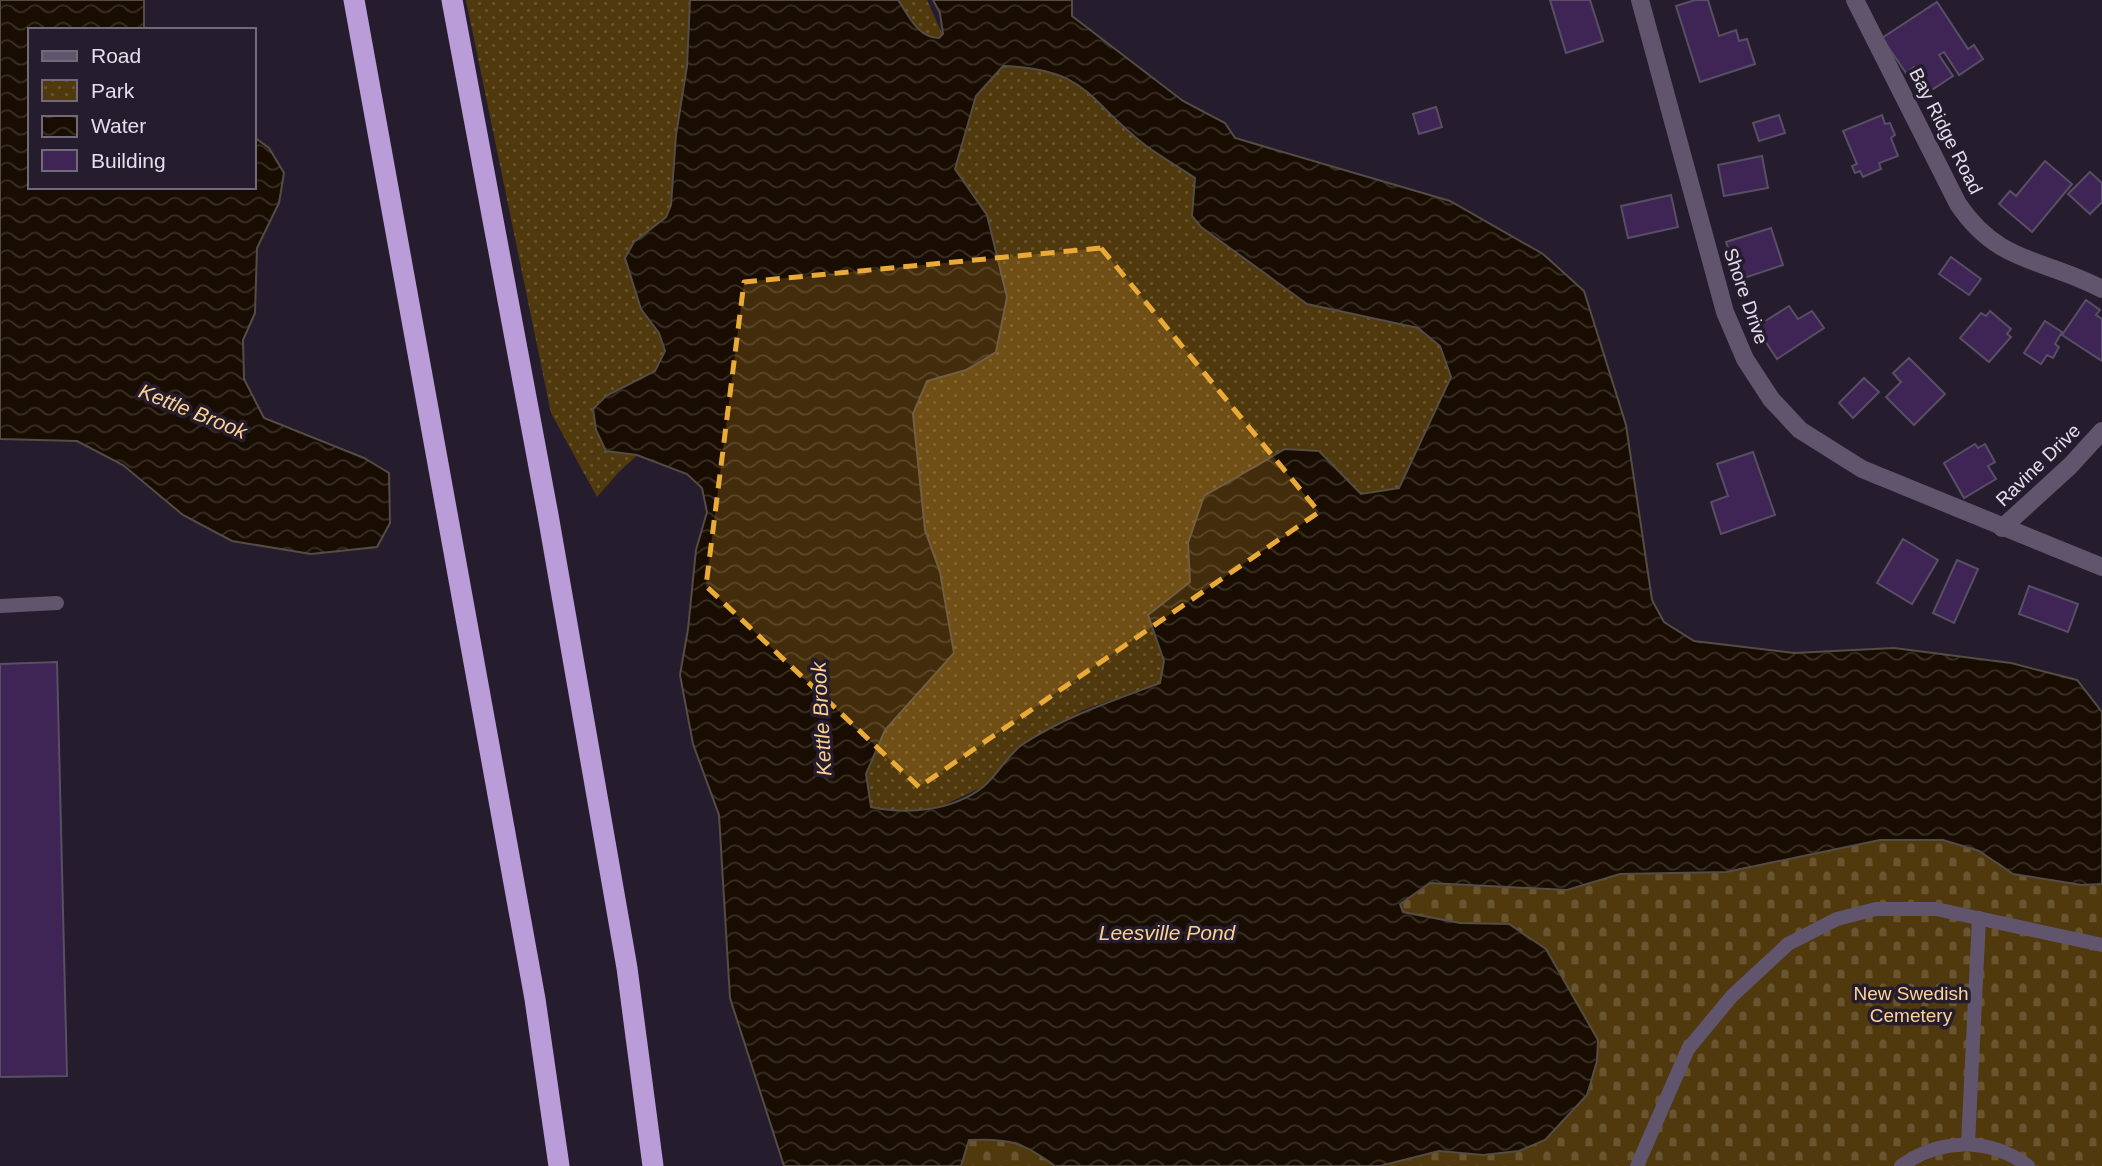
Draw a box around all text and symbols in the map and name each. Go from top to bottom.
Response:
legend [28,28,256,189]
text: Road [91,44,141,67]
street label: Bay Ridge Road [1905,65,1987,197]
text: Park [91,79,135,102]
text: Water [91,114,146,137]
text: Building [91,149,166,172]
street label: Shore Drive [1720,245,1772,347]
water label: Kettle Brook [136,379,252,444]
street label: Ravine Drive [1992,420,2084,510]
water label: Kettle Brook [806,660,835,777]
water label: Leesville Pond [1099,921,1237,944]
park label: New Swedish Cemetery [1853,983,1969,1026]

